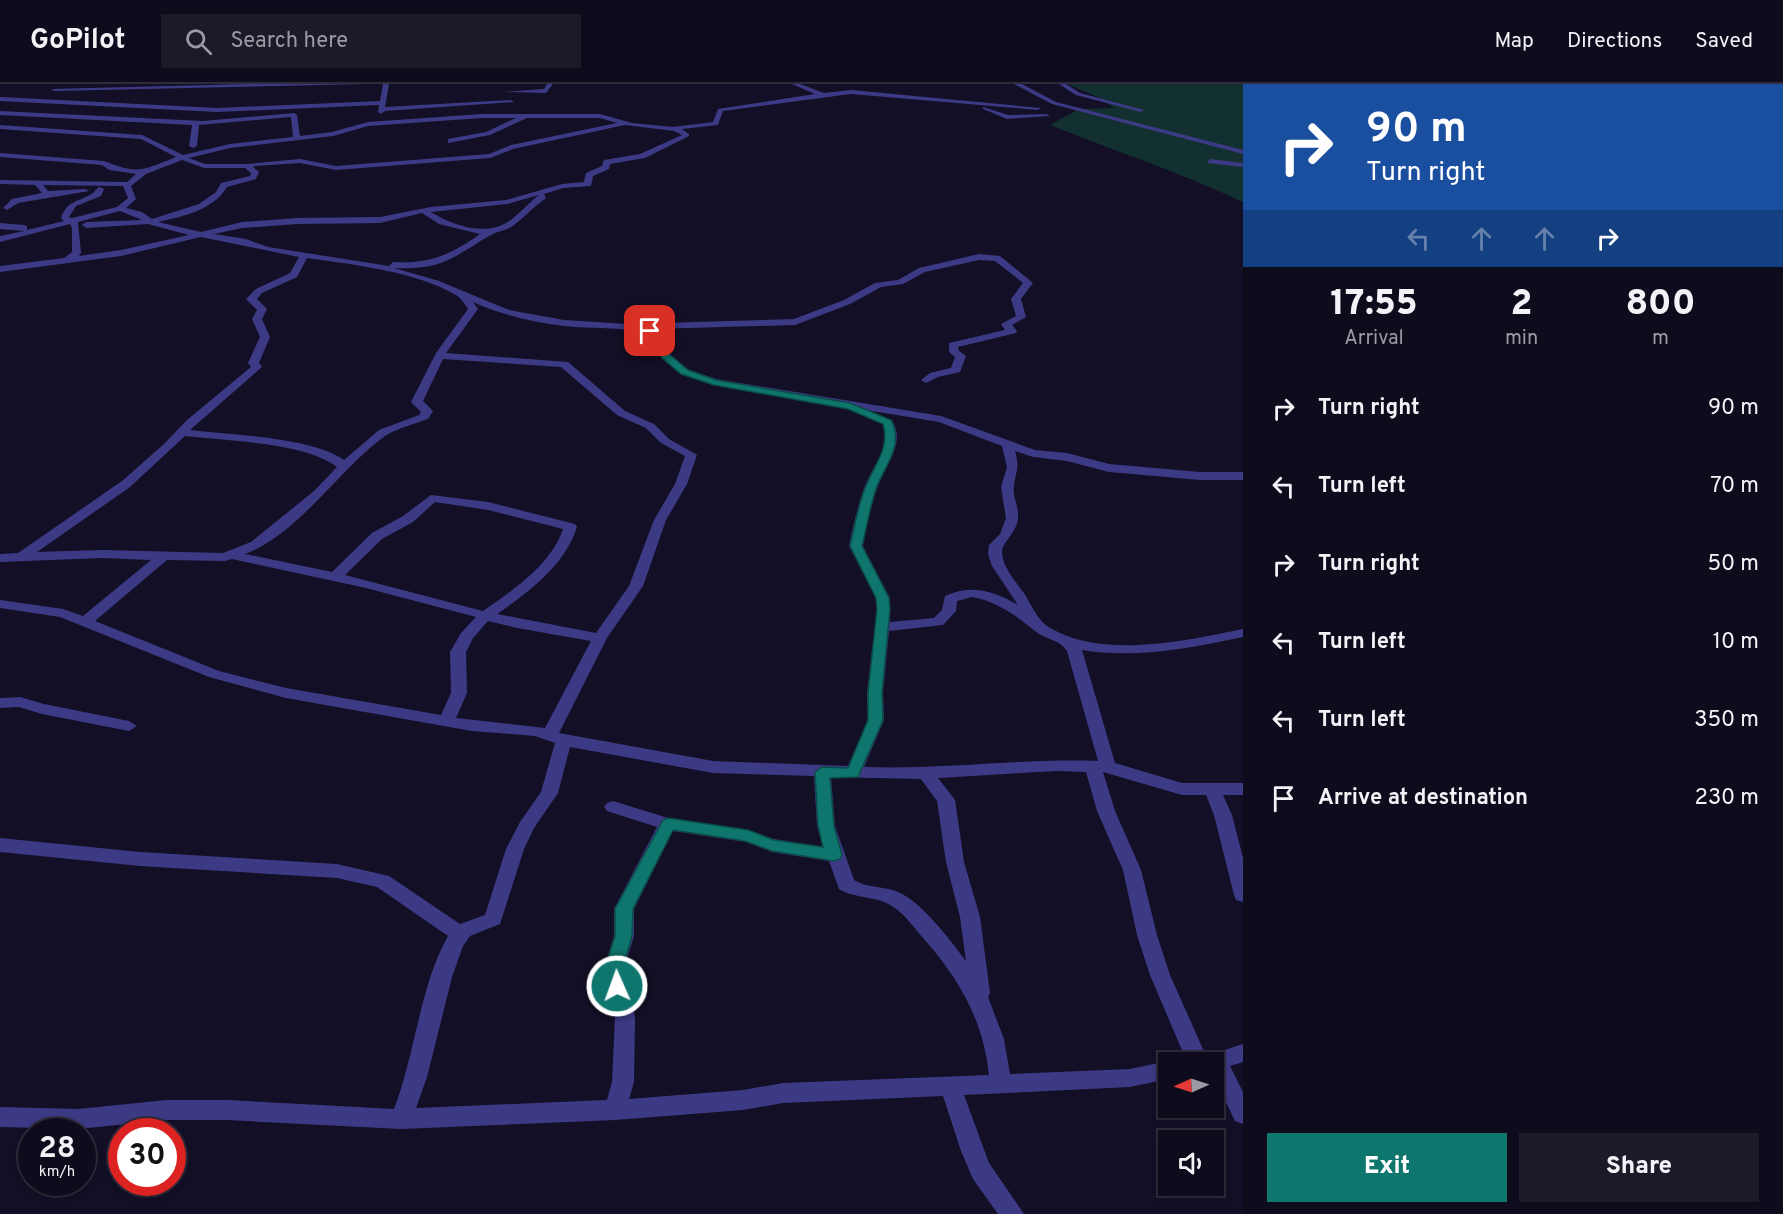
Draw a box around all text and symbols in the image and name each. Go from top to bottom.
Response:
search box [161,14,581,68]
text: GoPilot [30,23,125,59]
icon: search [182,25,215,58]
text: Search here [230,28,348,55]
text: Map [1494,28,1534,55]
text: Directions [1567,28,1662,55]
text: Saved [1695,28,1753,55]
text: 90 m [1366,104,1467,157]
icon: right [1267,108,1345,186]
text: Turn right [1366,156,1485,190]
icon: left [1402,222,1435,255]
icon: ahead [1465,222,1498,255]
icon: ahead [1528,222,1561,255]
icon: right [1591,222,1624,255]
text: 17:55 [1330,282,1418,328]
text: 2 [1511,282,1533,328]
text: 800 [1625,282,1696,328]
pin [624,305,675,356]
icon: arrive [633,314,666,347]
text: Arrival [1344,326,1404,352]
text: min [1505,326,1538,352]
text: m [1652,326,1669,352]
icon: right [1267,392,1300,425]
text: Turn right [1318,395,1420,422]
text: 90 m [1708,395,1759,422]
icon: left [1267,470,1300,503]
text: Turn left [1318,473,1406,500]
text: 70 m [1710,473,1759,500]
icon: right [1267,548,1300,581]
text: Turn right [1318,551,1420,578]
text: 50 m [1707,551,1759,578]
icon: left [1267,626,1300,659]
text: Turn left [1318,629,1406,656]
text: 10 m [1713,629,1759,656]
icon: left [1267,704,1300,737]
text: Turn left [1318,707,1406,734]
text: 350 m [1694,707,1759,734]
icon: arrive [1267,782,1300,815]
text: Arrive at destination [1318,785,1528,812]
text: 230 m [1695,785,1759,812]
position arrow [585,954,649,1018]
north arrow [1158,1052,1224,1118]
map controls [1158,1052,1224,1196]
speed limit sign: 30 [108,1118,186,1196]
button: sound [1158,1130,1224,1196]
text: 28 [38,1131,76,1168]
button: Exit [1267,1133,1507,1202]
button: Share [1519,1133,1759,1202]
text: km/h [39,1163,75,1182]

